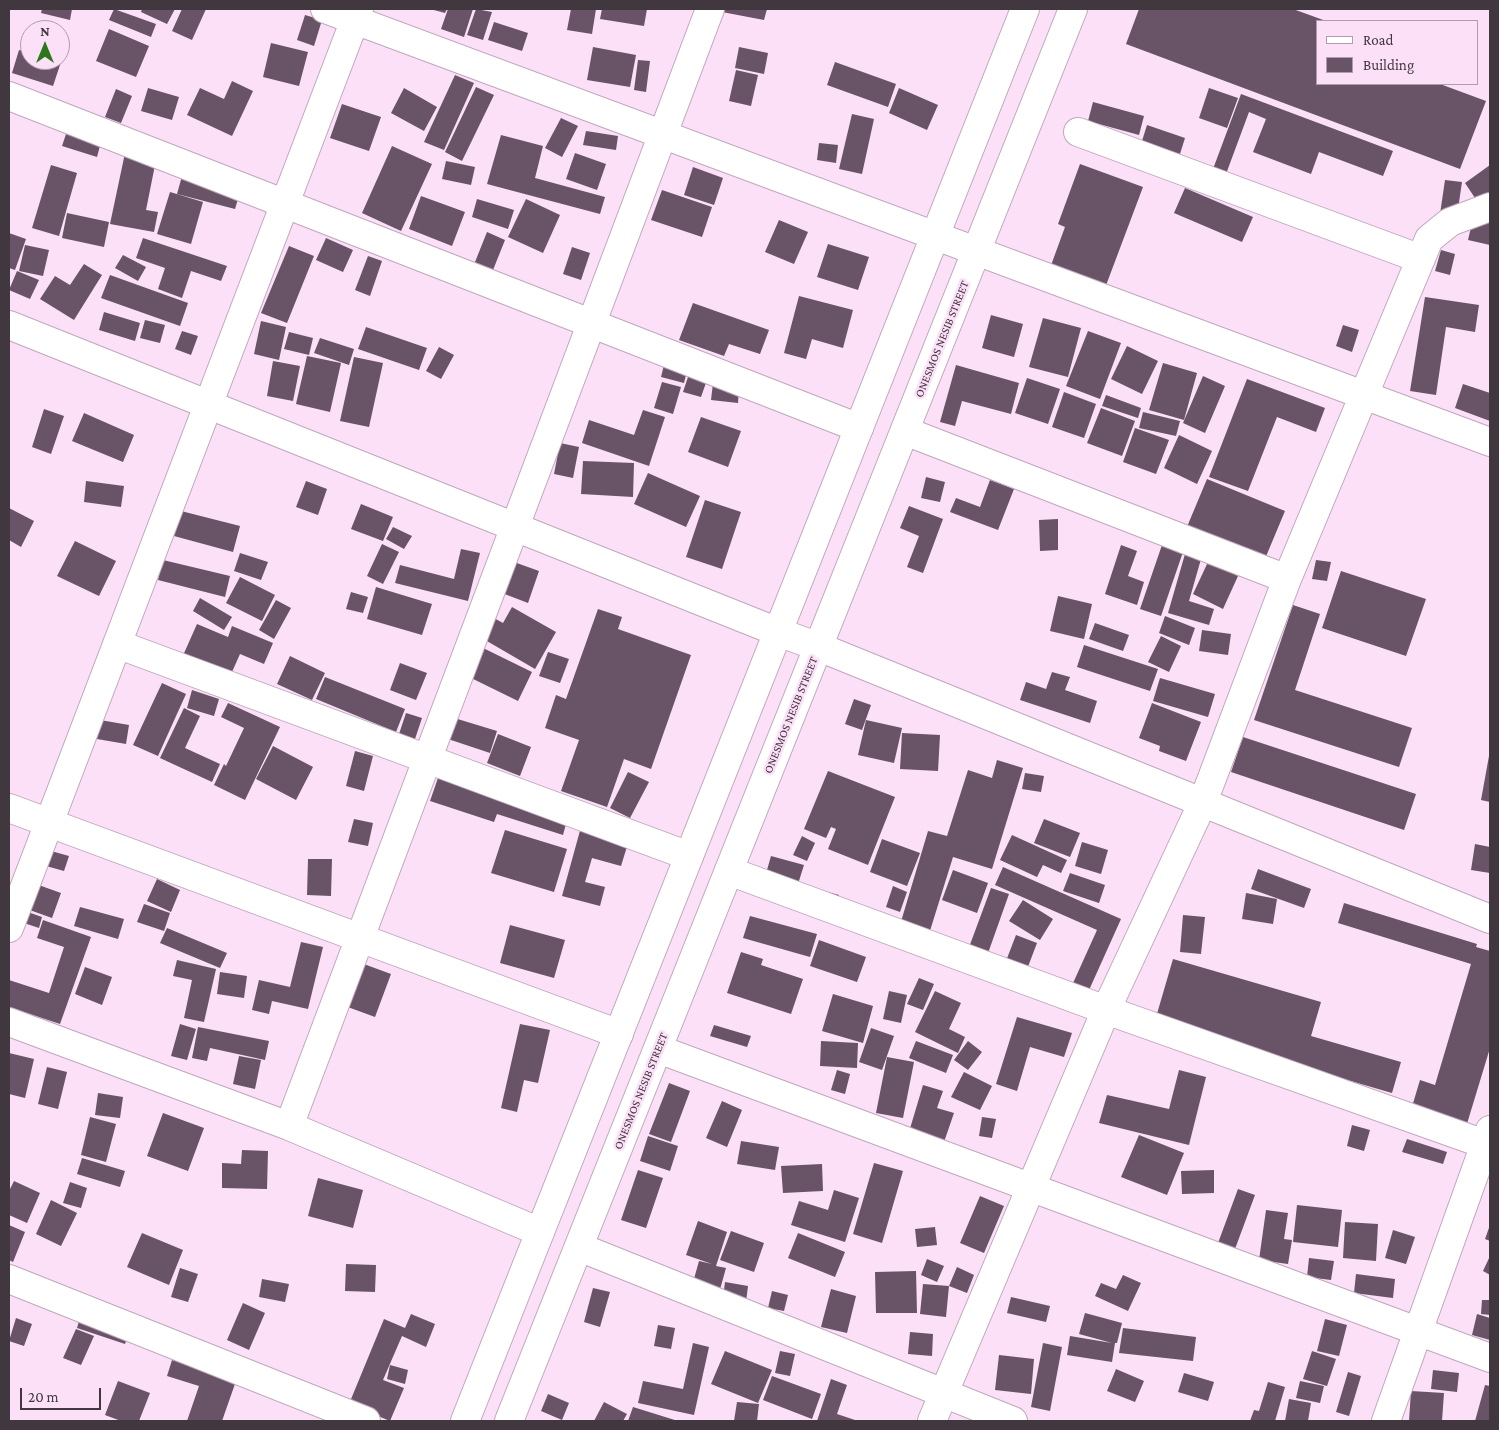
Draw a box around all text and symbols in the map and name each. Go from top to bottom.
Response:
north arrow [20,20,70,70]
legend [1316,20,1479,85]
text: N [40,23,50,39]
text: Road [1363,32,1393,48]
text: Building [1363,57,1414,73]
street label: ONESMOS NESIB STREET [912,278,972,400]
street label: ONESMOS NESIB STREET [761,654,821,776]
street label: ONESMOS NESIB STREET [611,1030,671,1152]
scale bar [22,1378,104,1410]
text: 20 m [28,1389,59,1405]

